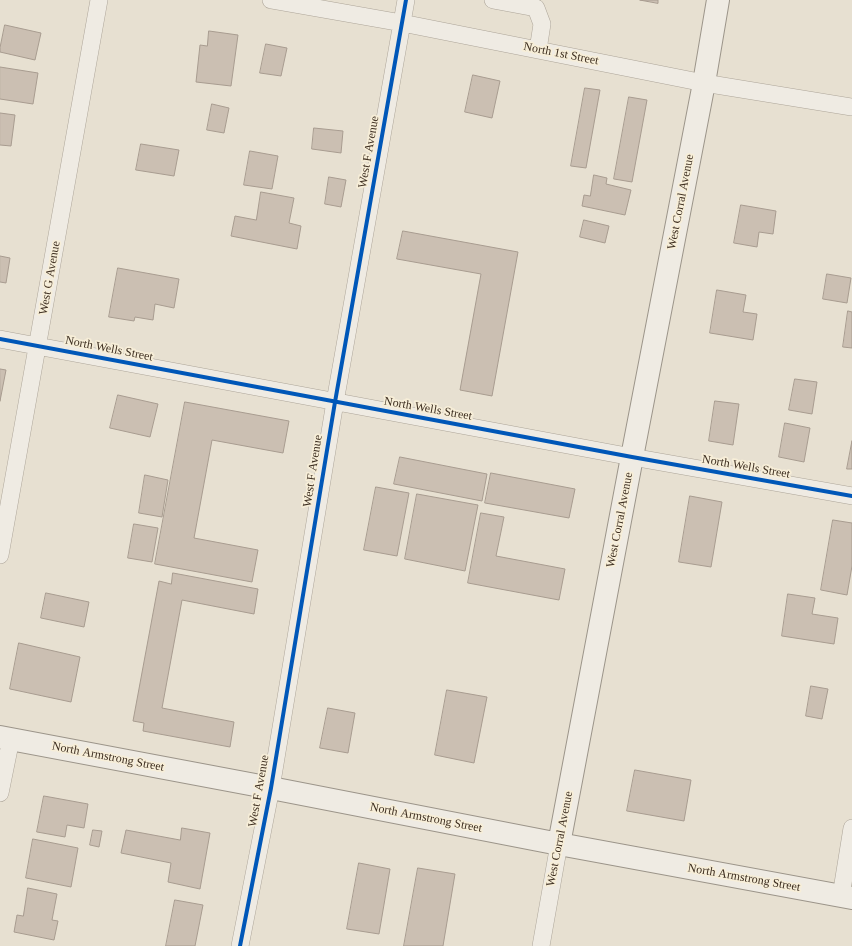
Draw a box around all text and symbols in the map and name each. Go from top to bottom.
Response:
street label: North 1st Street [522,40,600,68]
street label: West F Avenue [356,115,382,189]
street label: West Corral Avenue [665,153,697,251]
street label: West G Avenue [36,240,64,316]
street label: North Wells Street [64,333,154,365]
street label: North Wells Street [383,394,473,424]
street label: West F Avenue [300,434,326,508]
street label: North Wells Street [701,452,791,482]
street label: West Corral Avenue [604,471,636,569]
street label: North Armstrong Street [51,739,165,775]
street label: West F Avenue [246,754,272,828]
street label: West Corral Avenue [544,790,576,888]
street label: North Armstrong Street [369,800,483,836]
street label: North Armstrong Street [687,861,801,895]

